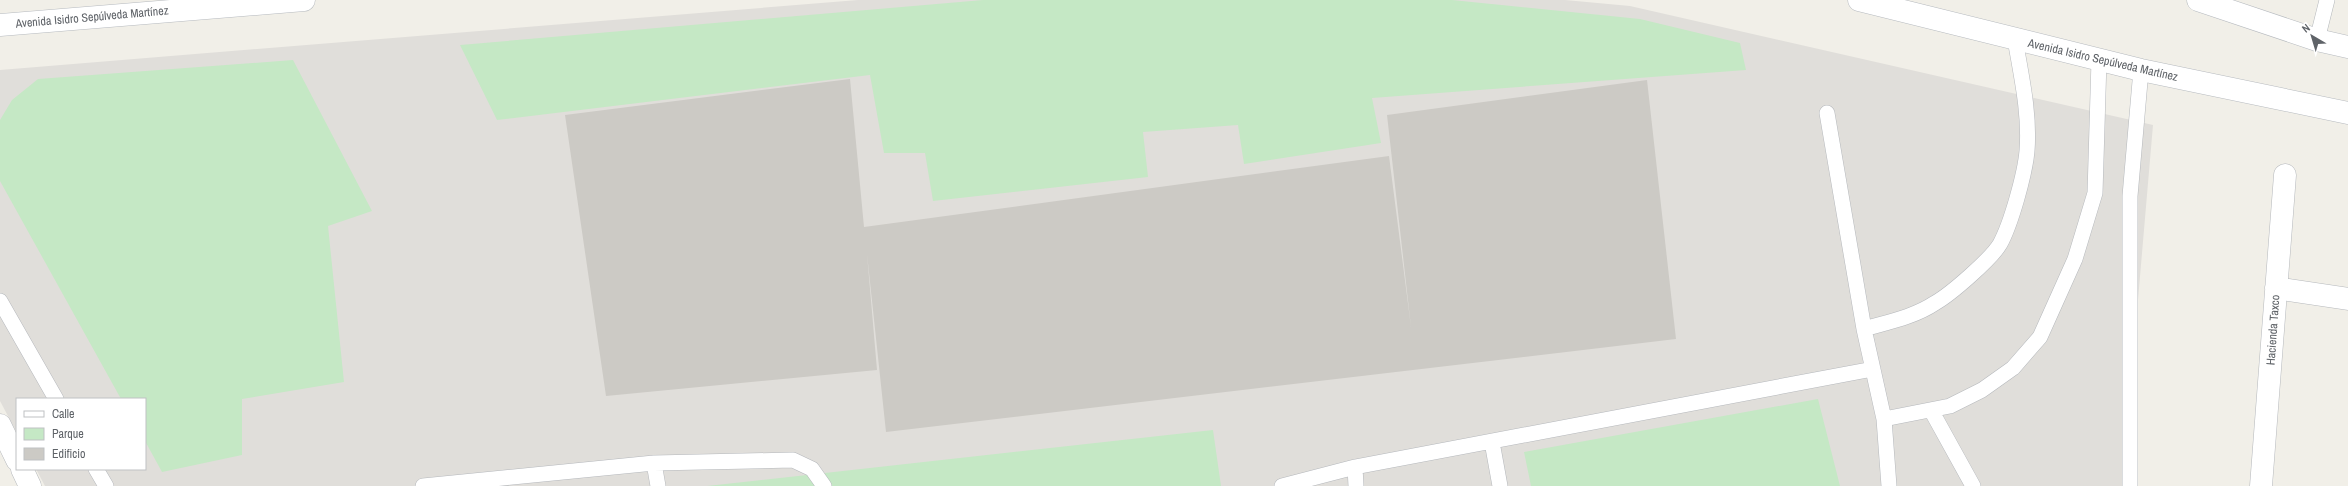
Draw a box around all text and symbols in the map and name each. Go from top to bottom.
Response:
street label: Avenida Isidro Sepúlveda Martínez [14,2,169,32]
north arrow [2292,16,2332,56]
text: N [2299,21,2313,36]
street label: Avenida Isidro Sepúlveda Martínez [2025,35,2180,85]
street label: Hacienda Taxco [2263,294,2283,366]
legend [16,398,146,470]
text: Calle [52,406,74,422]
text: Parque [52,426,84,442]
text: Edificio [52,446,85,462]

